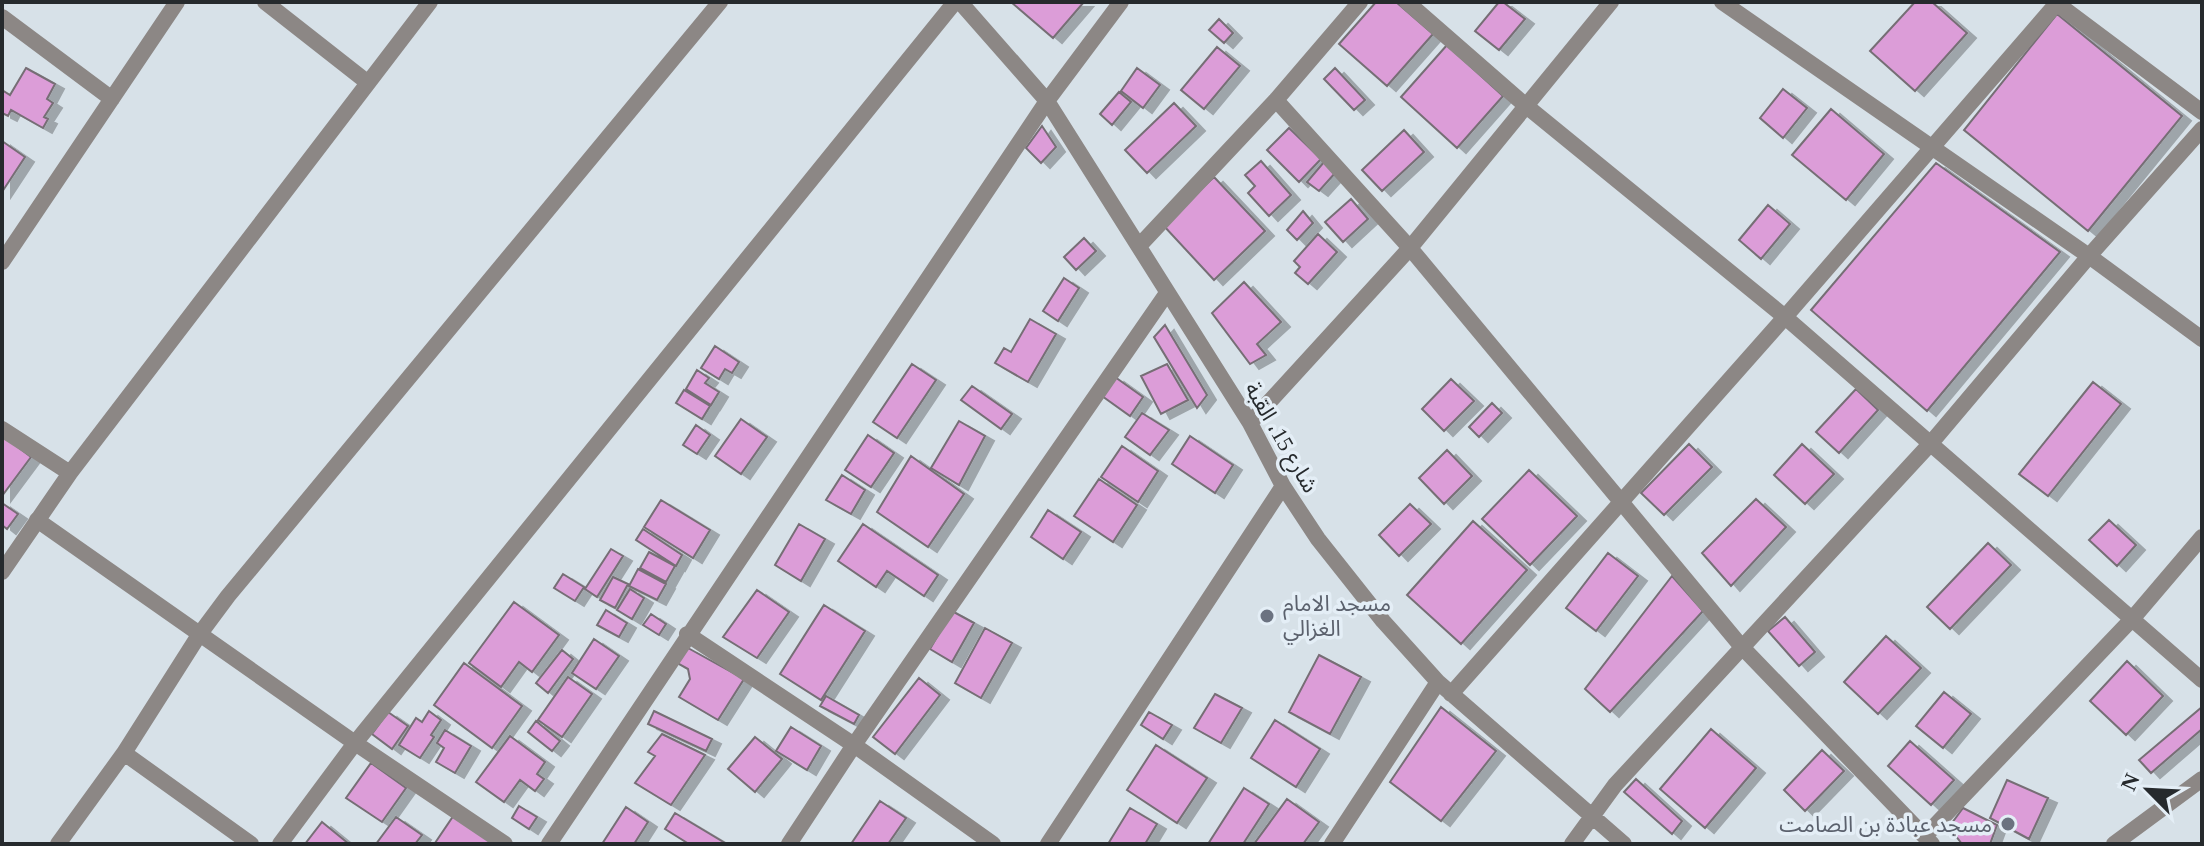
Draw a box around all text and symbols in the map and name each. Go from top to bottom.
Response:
street label: شارع 15، القبة [1236,378,1323,499]
place label: مسجد الامام الغزالي [1283,591,1391,645]
marker: مسجد الامام الغزالي [1258,607,1276,625]
north arrow [2108,750,2188,830]
text: N [2116,770,2145,794]
place label: مسجد عبادة بن الصامت [1779,812,1992,837]
marker: مسجد عبادة بن الصامت [1999,815,2017,833]

